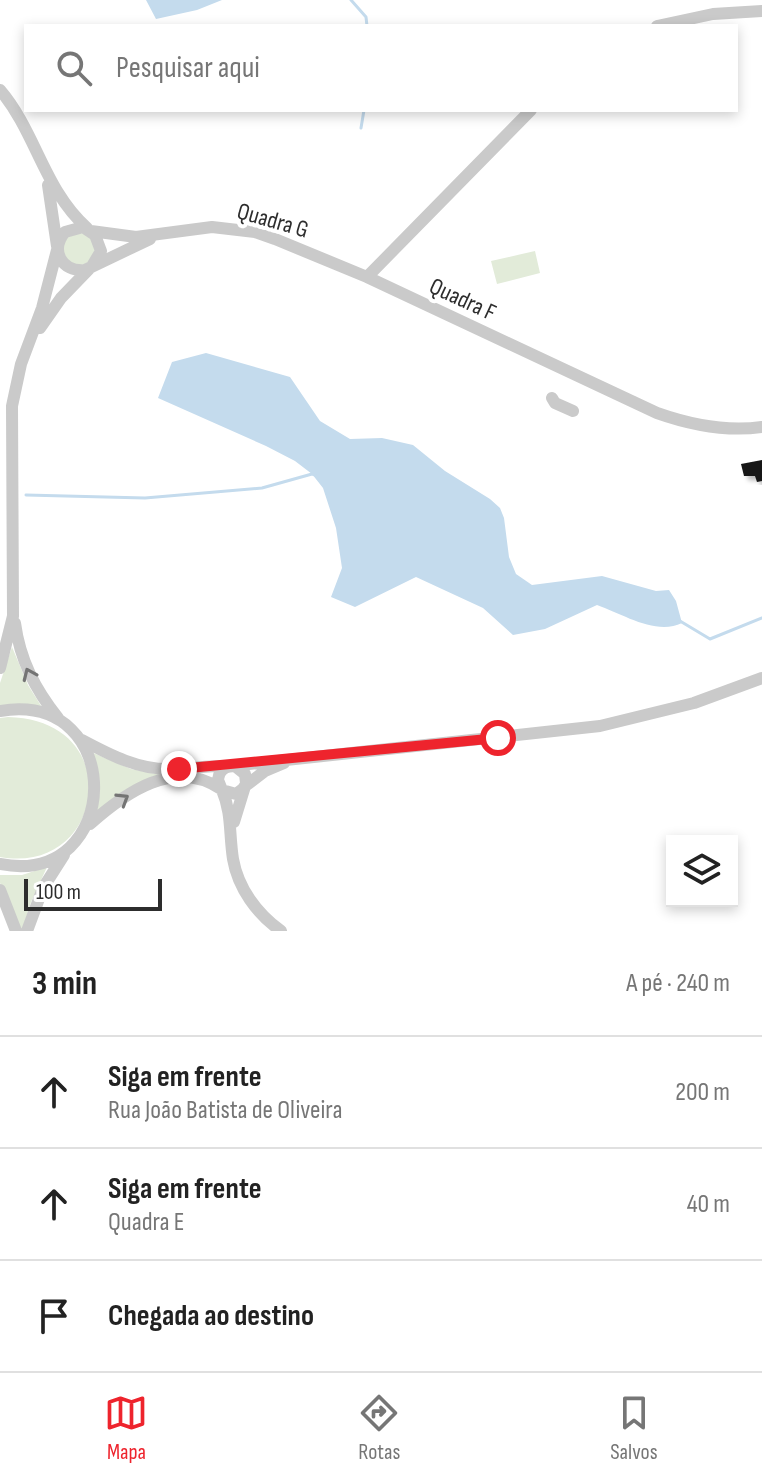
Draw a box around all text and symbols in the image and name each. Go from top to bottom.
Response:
search box [24,24,738,112]
icon: search [52,46,96,90]
text: Pesquisar aqui [116,50,260,86]
street label: Quadra G [234,197,312,244]
street label: Quadra F [425,271,501,327]
one-way arrow [23,667,39,682]
route start [480,720,516,756]
route end [161,751,197,787]
one-way arrow [115,793,129,808]
map controls [666,835,738,907]
button: layers [666,835,738,907]
scale bar [24,875,162,911]
text: 100 m [36,879,81,906]
text: 3 min [32,963,97,1004]
text: A pé · 240 m [626,968,730,999]
text: Siga em frente [108,1059,261,1095]
icon: ahead [32,1070,76,1114]
text: 200 m [675,1077,730,1108]
text: Rua João Batista de Oliveira [108,1095,342,1126]
text: Siga em frente [108,1171,261,1207]
icon: ahead [32,1182,76,1226]
text: 40 m [687,1189,730,1220]
text: Quadra E [108,1207,184,1238]
icon: arrive [32,1294,76,1338]
text: Chegada ao destino [108,1298,314,1334]
tab: Mapa [104,1391,148,1466]
tab: Rotas [357,1391,401,1466]
tab: Salvos [610,1391,658,1466]

